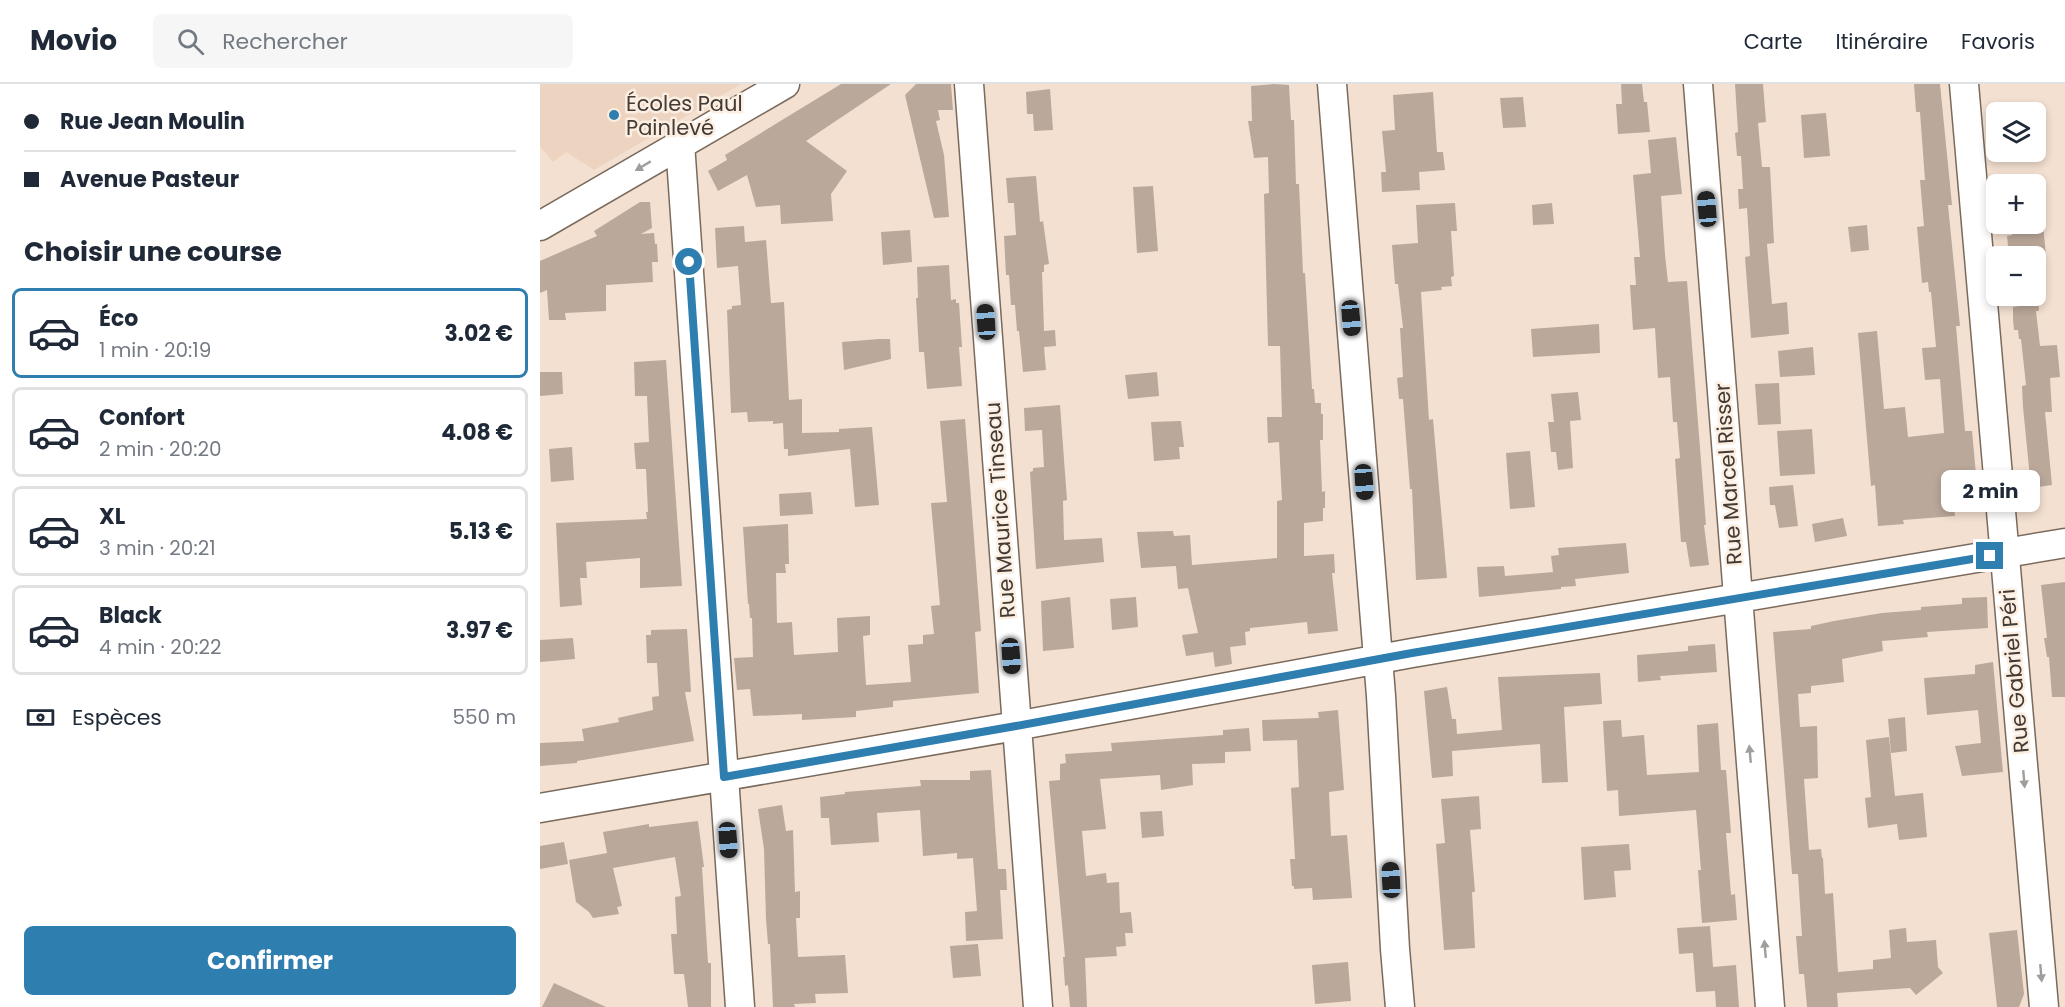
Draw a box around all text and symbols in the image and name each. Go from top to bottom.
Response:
search box [153,14,573,68]
text: Movio [30,21,117,60]
icon: search [174,25,207,58]
text: Rechercher [222,26,348,57]
text: Carte [1744,27,1803,56]
text: Itinéraire [1836,27,1928,56]
text: Favoris [1961,27,2035,56]
place label: Écoles Paul Painlevé [626,89,743,142]
map controls [1986,102,2046,306]
button: layers [1986,102,2046,162]
text: Rue Jean Moulin [60,106,245,137]
marker: Écoles Paul Painlevé [607,108,621,122]
one-way arrow [635,160,651,171]
text: Avenue Pasteur [60,164,239,195]
button: + [1986,174,2046,234]
car [1696,190,1718,228]
text: Choisir une course [24,233,282,270]
button: − [1986,246,2046,306]
route start [675,248,702,275]
car [1340,299,1362,337]
text: Éco [99,303,138,334]
car [976,303,996,341]
icon: car [27,306,81,360]
text: 3.02 € [444,318,513,349]
text: 1 min · 20:19 [99,336,211,364]
street label: Rue Marcel Risser [1707,382,1749,566]
street label: Rue Maurice Tinseau [978,401,1022,619]
text: Confort [99,402,185,433]
icon: car [27,405,81,459]
text: 4.08 € [441,417,513,448]
text: 2 min · 20:20 [99,435,221,463]
car [1354,463,1374,501]
callout: 2 min [1940,469,2040,511]
text: 2 min [1962,477,2019,505]
text: XL [99,501,125,532]
icon: car [27,504,81,558]
text: 5.13 € [449,516,513,547]
text: 3 min · 20:21 [99,534,216,562]
route end [1976,542,2003,569]
street label: Rue Gabriel Péri [1992,588,2036,754]
text: Black [99,600,162,631]
icon: car [27,603,81,657]
text: 3.97 € [446,615,513,646]
text: 4 min · 20:22 [99,633,221,661]
car [1001,637,1021,675]
icon: cash [24,701,57,734]
text: Espèces [72,702,162,733]
text: 550 m [452,703,516,731]
one-way arrow [1745,745,1755,764]
one-way arrow [2019,770,2029,789]
car [718,821,738,859]
car [1381,862,1401,898]
button: Confirmer [24,926,516,995]
one-way arrow [1760,939,1770,958]
one-way arrow [2036,964,2046,983]

